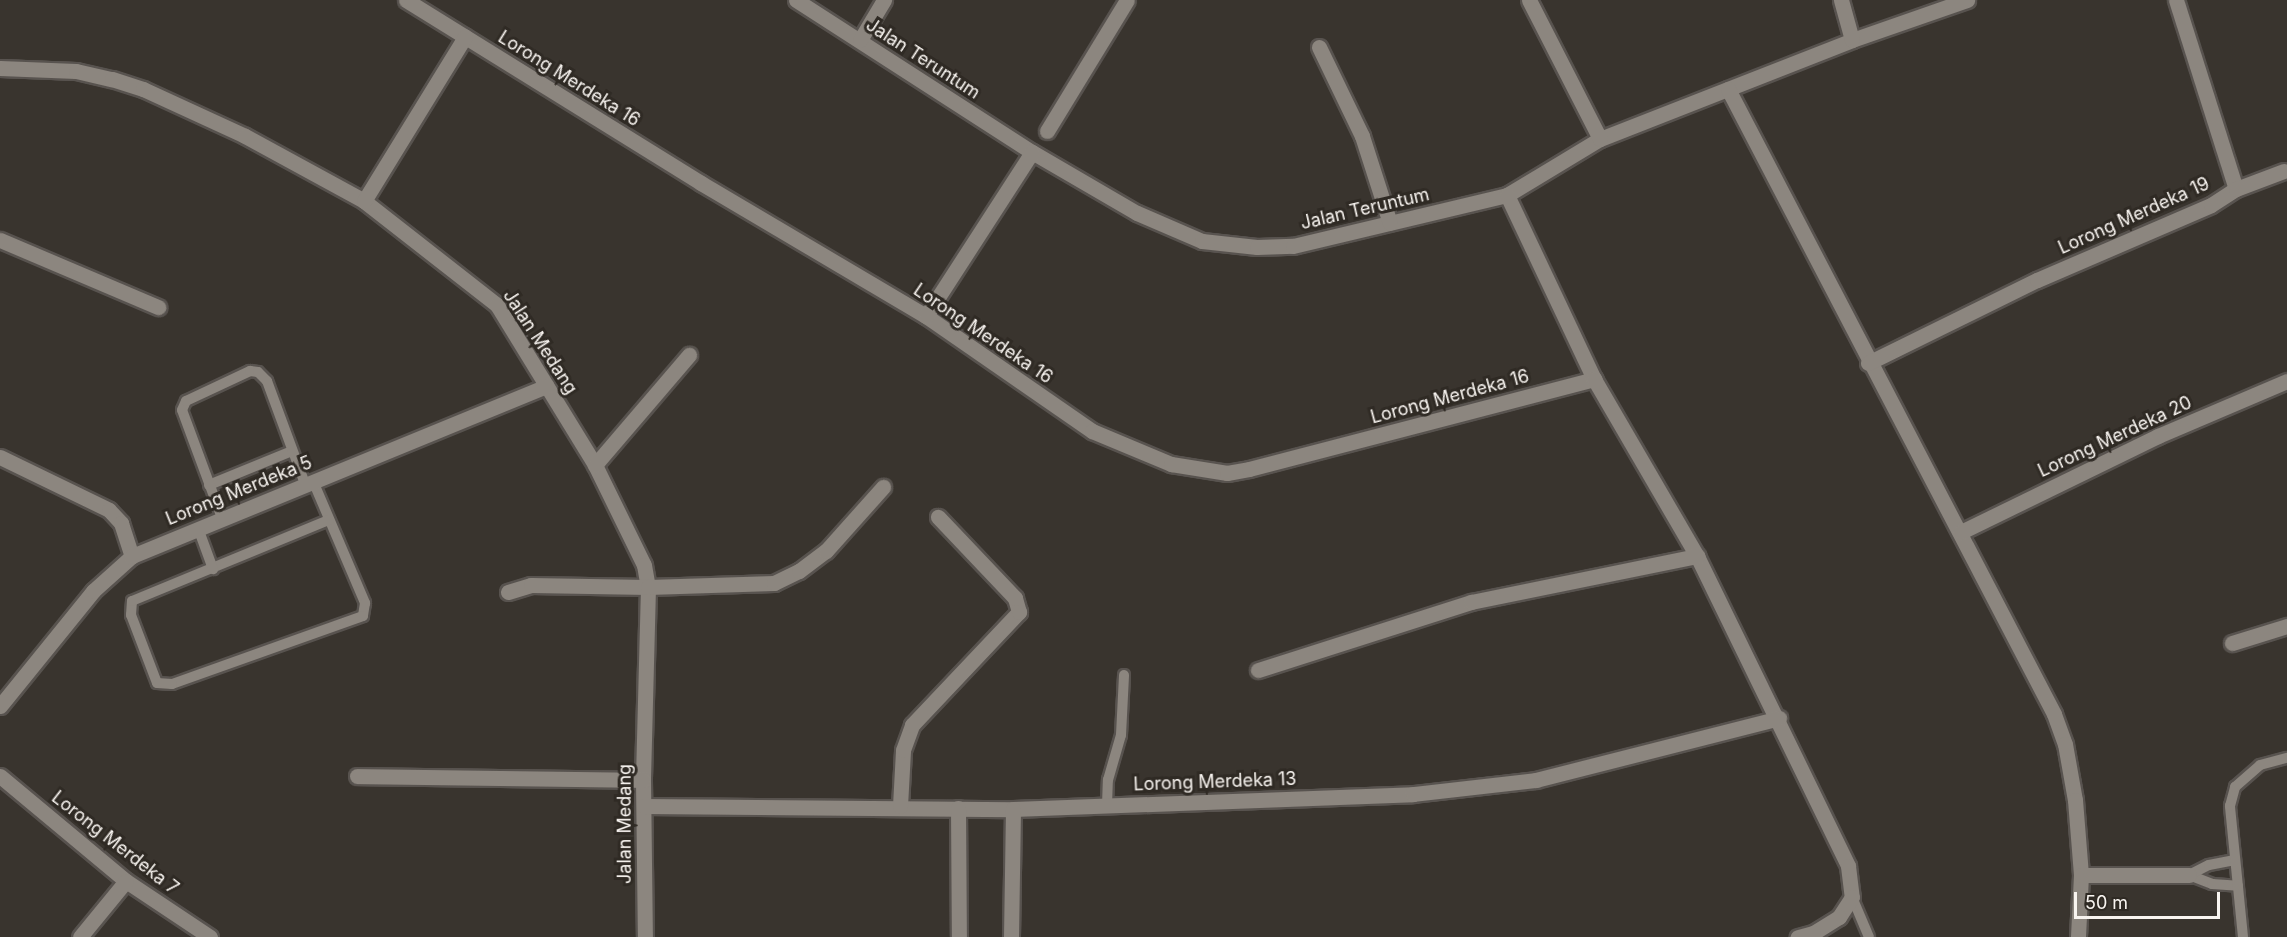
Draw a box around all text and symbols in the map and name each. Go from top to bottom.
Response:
street label: Jalan Teruntum [862,14,984,104]
street label: Lorong Merdeka 16 [494,27,644,131]
street label: Lorong Merdeka 19 [2055,173,2213,259]
street label: Jalan Teruntum [1298,184,1432,234]
street label: Lorong Merdeka 16 [909,279,1057,389]
street label: Jalan Medang [498,286,582,398]
street label: Lorong Merdeka 16 [1368,365,1532,429]
street label: Lorong Merdeka 20 [2035,392,2195,482]
street label: Lorong Merdeka 5 [163,452,315,530]
street label: Jalan Medang [614,764,636,884]
street label: Lorong Merdeka 13 [1133,768,1297,796]
street label: Lorong Merdeka 7 [47,787,183,899]
scale bar [2077,880,2222,918]
text: 50 m [2085,892,2128,913]

